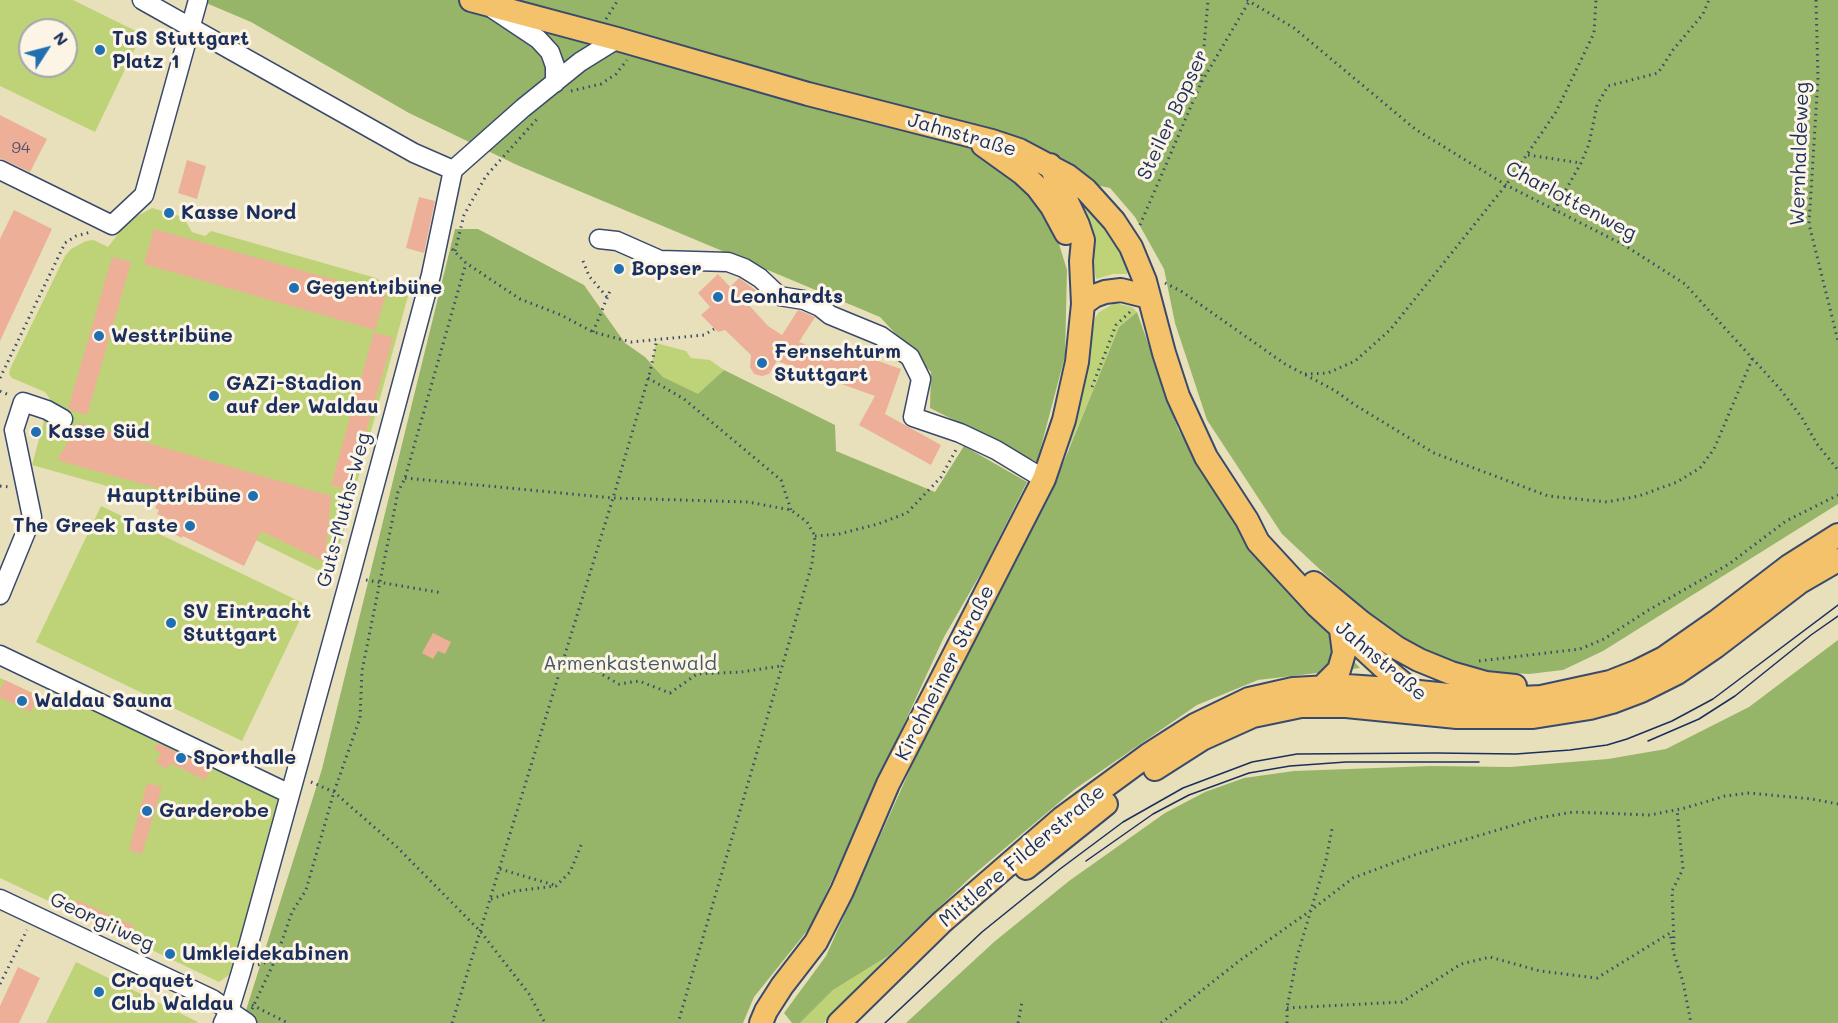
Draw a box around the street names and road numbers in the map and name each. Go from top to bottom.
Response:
street label: Steiler Bopser [1132,46,1214,184]
street label: Wernhaldeweg [1785,81,1815,227]
street label: Jahnstraße [905,108,1019,162]
street label: Charlottenweg [1501,156,1641,246]
street label: Guts-Muths-Weg [312,430,376,590]
street label: Kirchheimer Straße [890,581,1000,765]
street label: Jahnstraße [1330,616,1432,706]
street label: Mittlere Filderstraße [934,780,1110,932]
street label: Georgiiweg [46,887,158,957]

